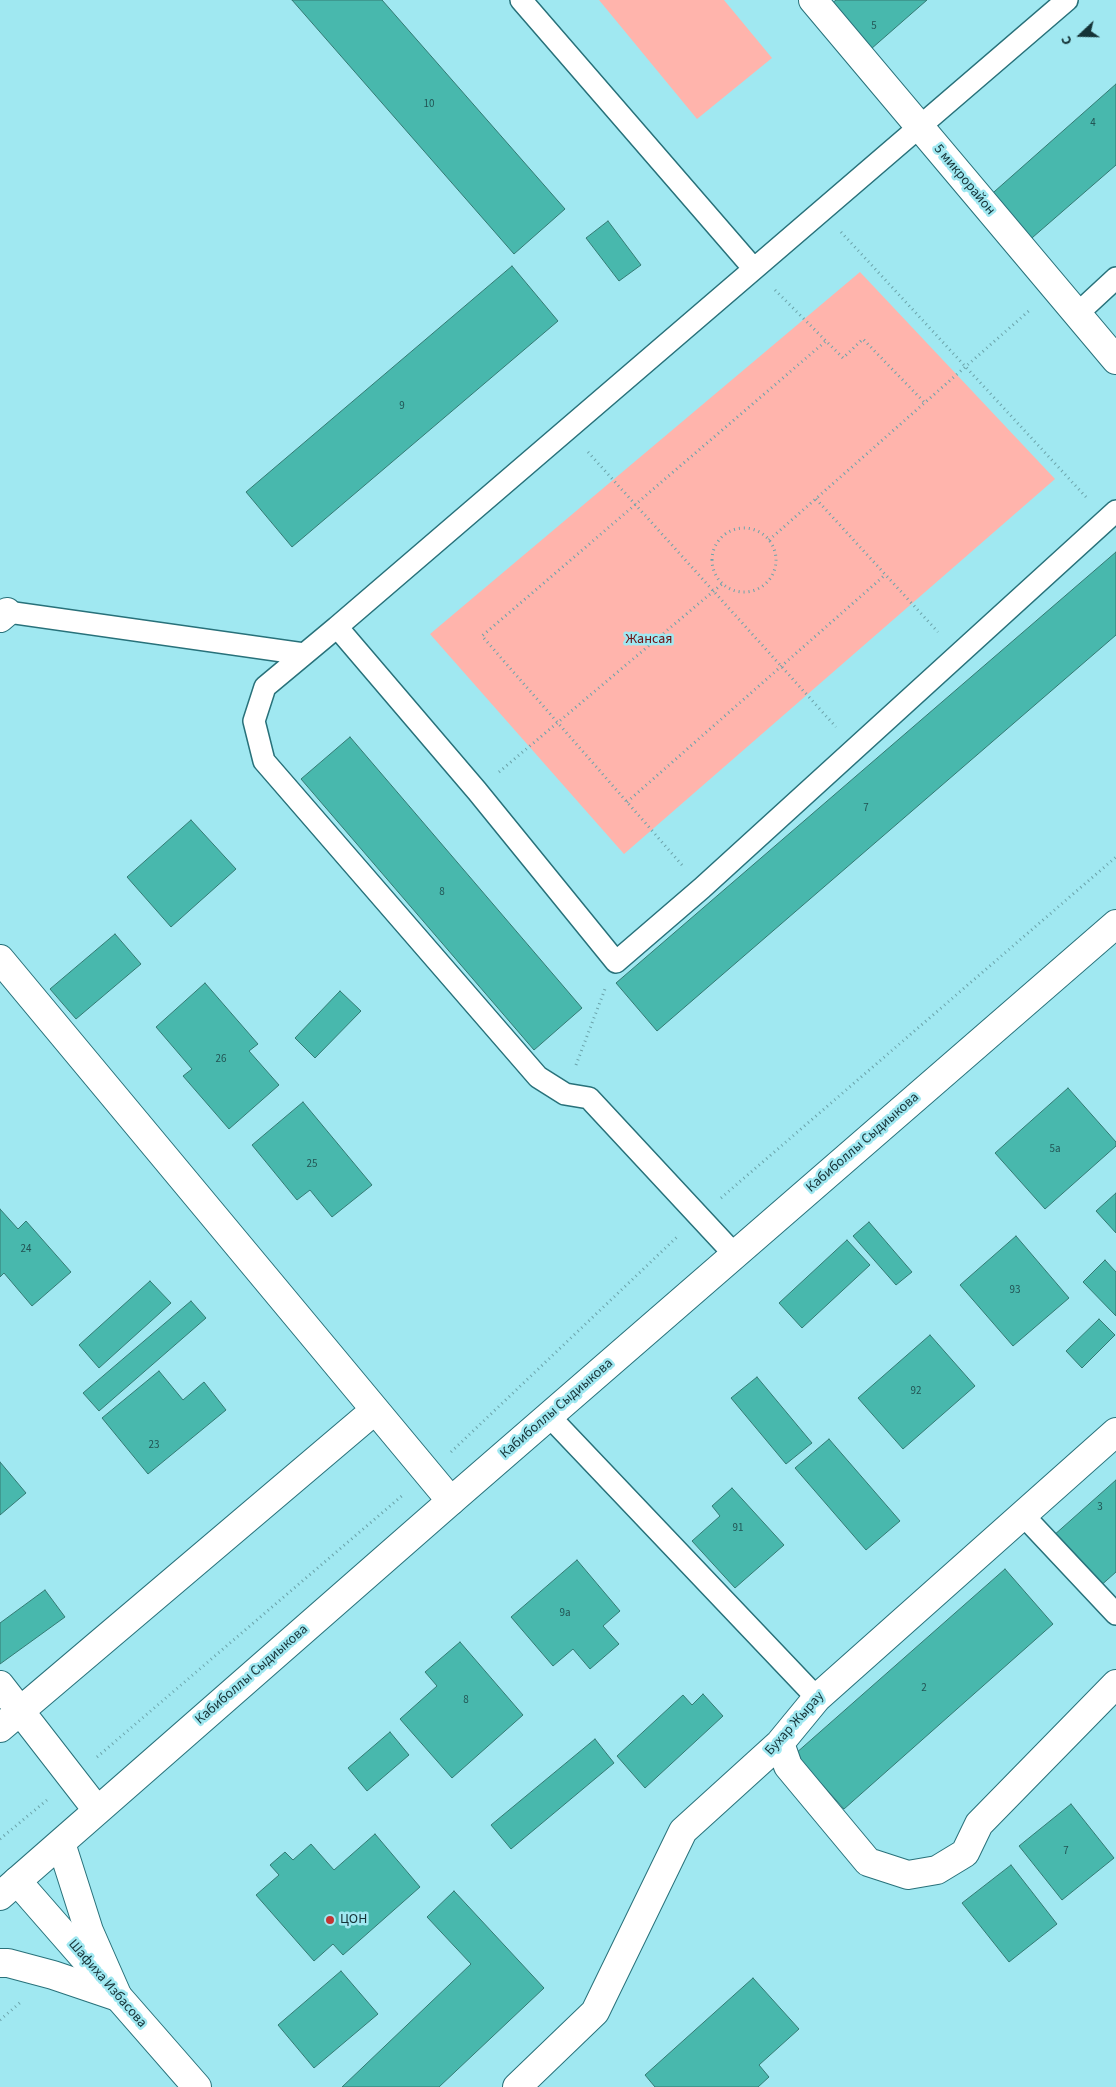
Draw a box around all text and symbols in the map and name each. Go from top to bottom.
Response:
north arrow [1056,10,1106,60]
house number: 5 [871,20,877,34]
text: С [1056,33,1078,48]
house number: 10 [424,98,434,112]
house number: 4 [1090,117,1096,131]
street label: 5 микрорайон [930,141,998,219]
house number: 9 [399,400,405,414]
park label: Жансая [625,632,673,648]
house number: 7 [863,802,869,816]
house number: 8 [439,886,445,900]
house number: 26 [216,1053,226,1067]
street label: Кабиболлы Сыдиыкова [803,1090,923,1196]
house number: 5а [1049,1143,1061,1157]
house number: 25 [307,1158,317,1172]
house number: 24 [21,1243,31,1257]
house number: 93 [1010,1284,1020,1298]
street label: Кабиболлы Сыдиыкова [497,1356,617,1462]
house number: 92 [911,1385,921,1399]
house number: 23 [149,1439,159,1453]
house number: 3 [1097,1501,1103,1515]
house number: 91 [733,1522,743,1536]
house number: 9а [559,1607,571,1621]
street label: Кабиболлы Сыдиыкова [192,1622,312,1728]
house number: 2 [921,1682,927,1696]
street label: Бухар Жырау [762,1689,828,1759]
house number: 8 [463,1694,469,1708]
house number: 7 [1063,1845,1069,1859]
place label: ЦОН [340,1912,367,1928]
marker: ЦОН [324,1914,336,1926]
street label: Шафиха Избасова [64,1936,150,2032]

